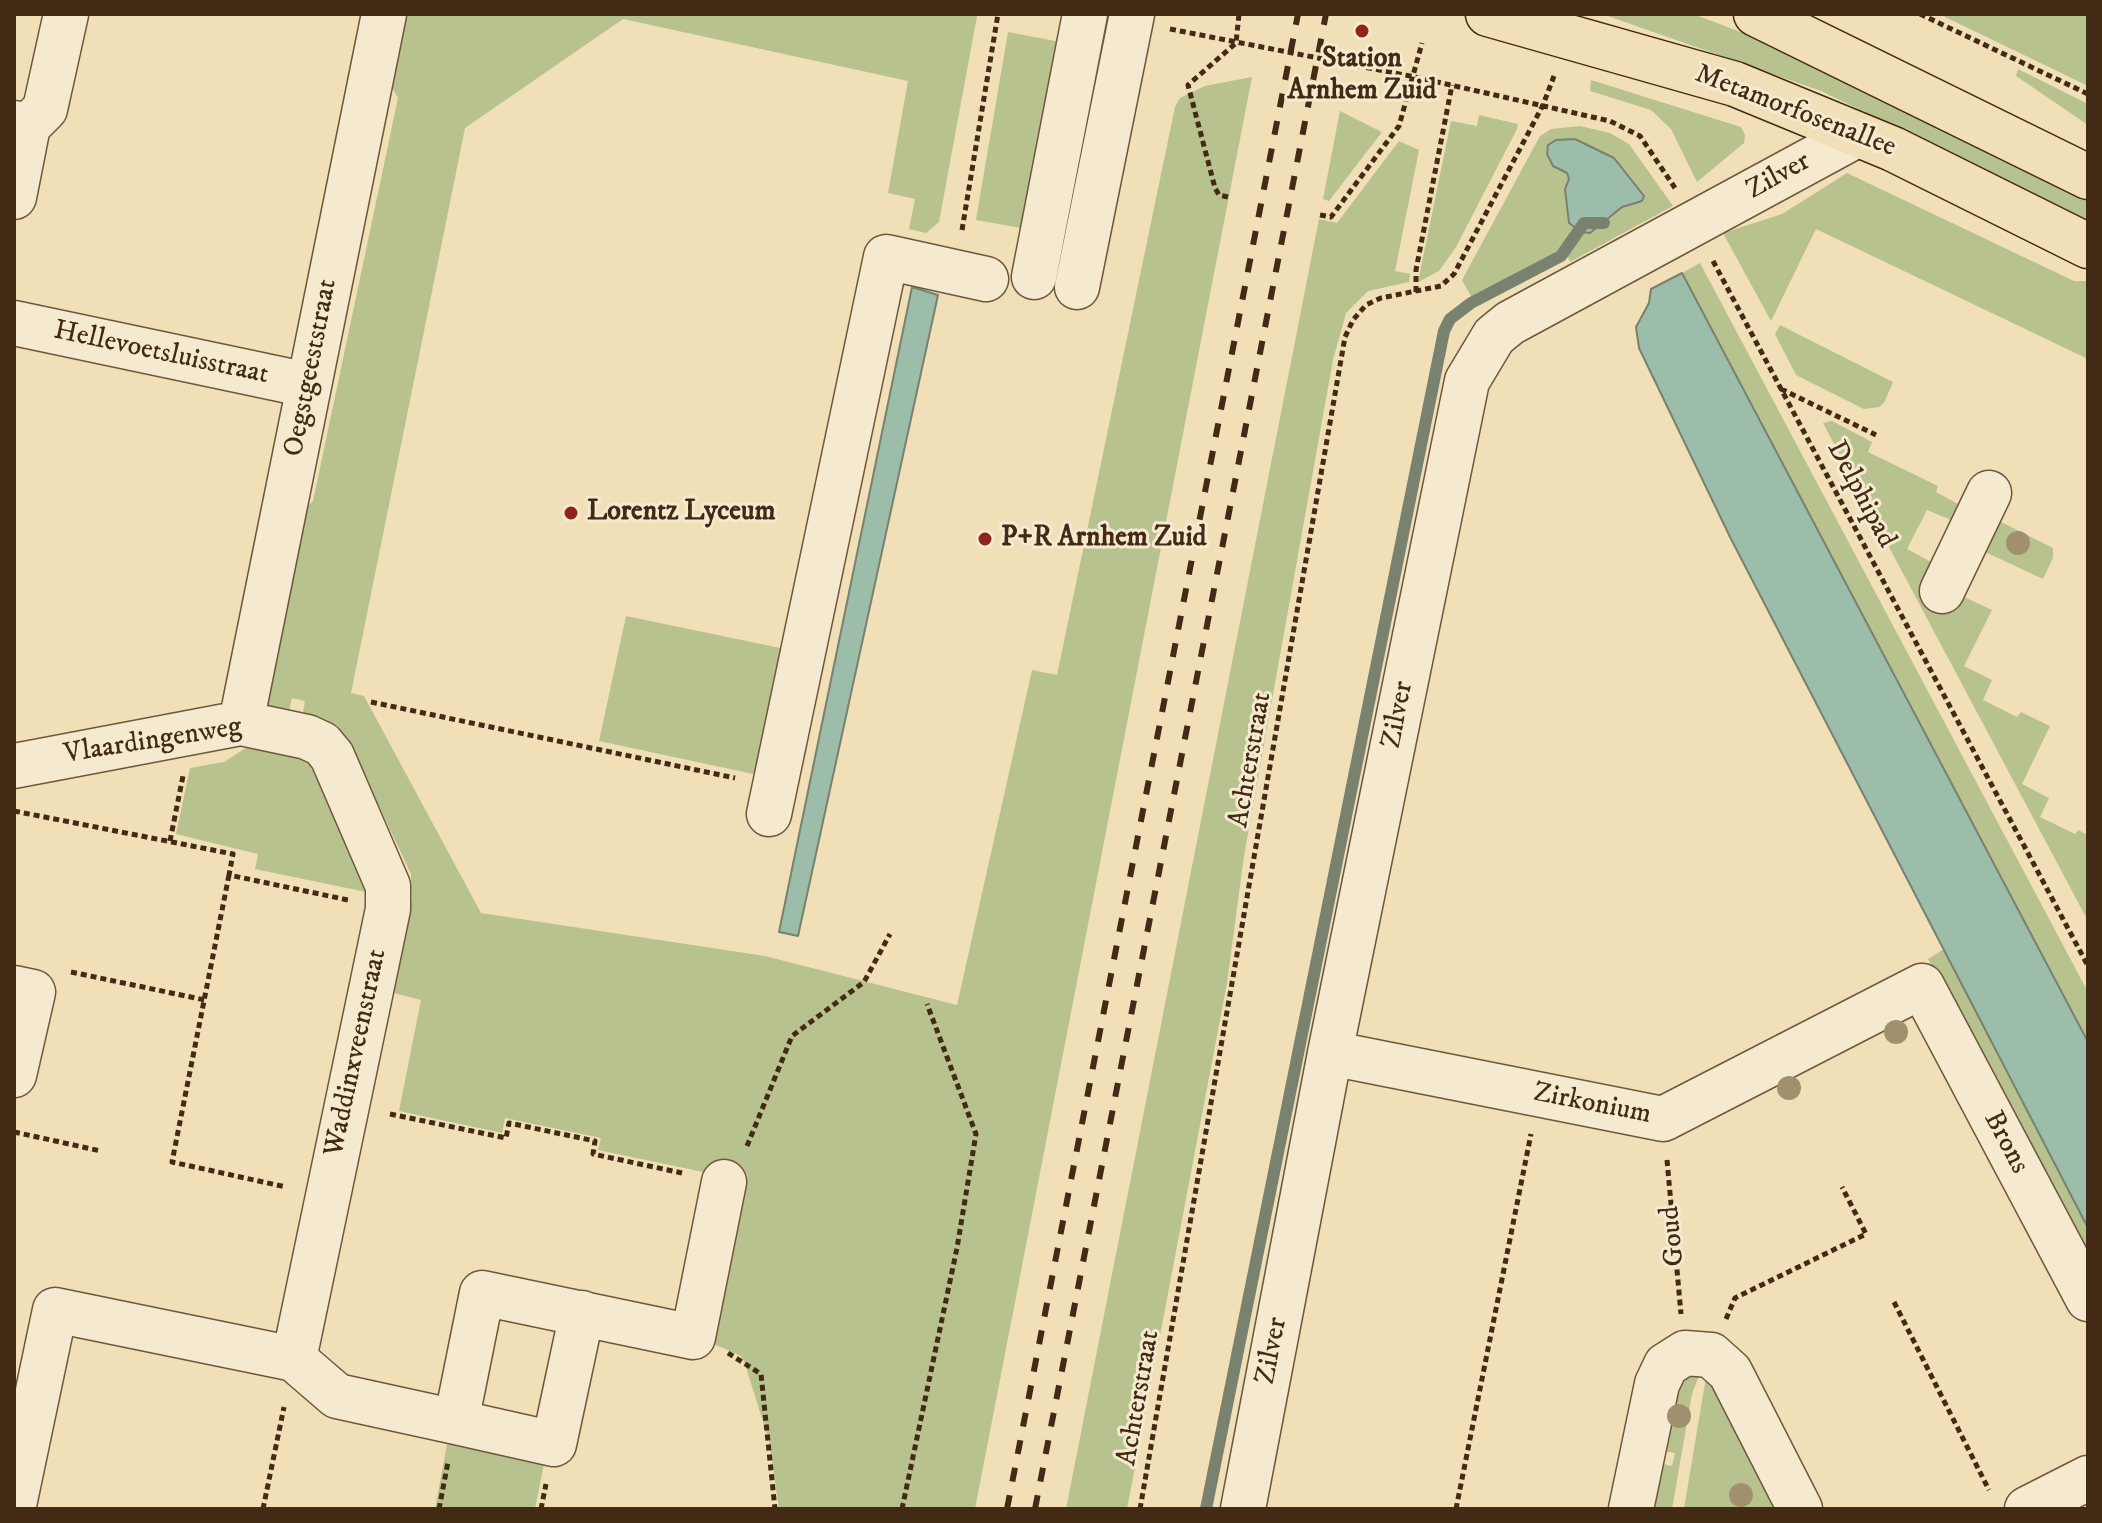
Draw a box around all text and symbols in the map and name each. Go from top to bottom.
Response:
marker: Station Arnhem Zuid [1353,22,1371,40]
place label: Station Arnhem Zuid [1288,43,1436,109]
street label: Metamorfosenallee [1690,58,1900,166]
street label: Zilver [1741,146,1817,208]
street label: Oegstgeeststraat [278,276,346,460]
street label: Hellevoetsluisstraat [51,315,271,393]
street label: Delphipad [1818,436,1902,554]
place label: Lorentz Lyceum [587,496,775,530]
marker: Lorentz Lyceum [562,504,580,522]
place label: P+R Arnhem Zuid [1001,522,1207,556]
marker: P+R Arnhem Zuid [976,530,994,548]
street label: Zilver [1376,679,1422,751]
street label: Achterstraat [1224,690,1280,830]
street label: Vlaardingenweg [62,711,244,773]
street label: Waddinxveenstraat [319,946,395,1160]
street label: Zirkonium [1530,1077,1654,1133]
street label: Brons [1975,1106,2035,1180]
street label: Goud [1655,1204,1693,1268]
street label: Zilver [1250,1315,1296,1387]
street label: Achterstraat [1112,1328,1168,1468]

